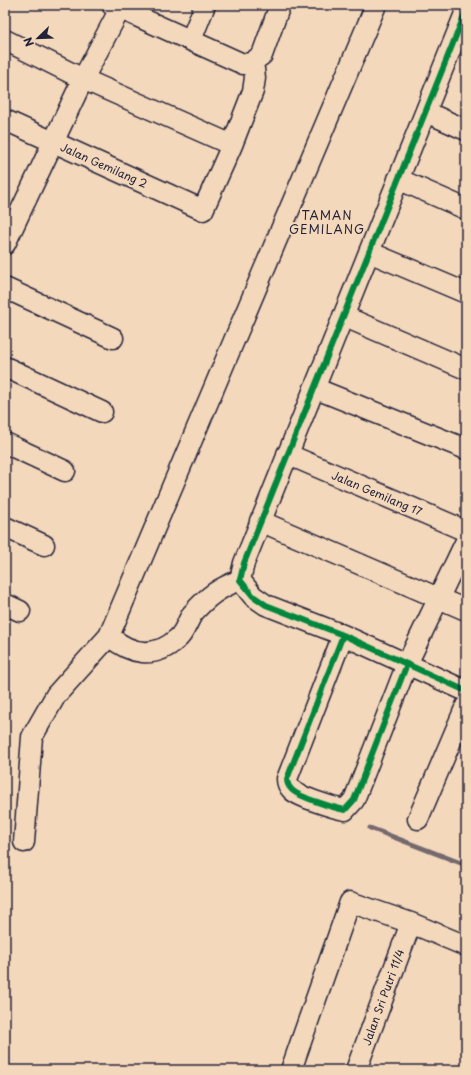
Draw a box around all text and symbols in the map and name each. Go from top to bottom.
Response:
north arrow [18,18,58,58]
text: N [19,35,38,49]
street label: Jalan Gemilang 2 [58,138,150,192]
district label: TAMAN GEMILANG [289,206,365,238]
street label: Jalan Gemilang 17 [329,466,425,520]
street label: Jalan Sri Putri 11/4 [358,946,408,1048]

